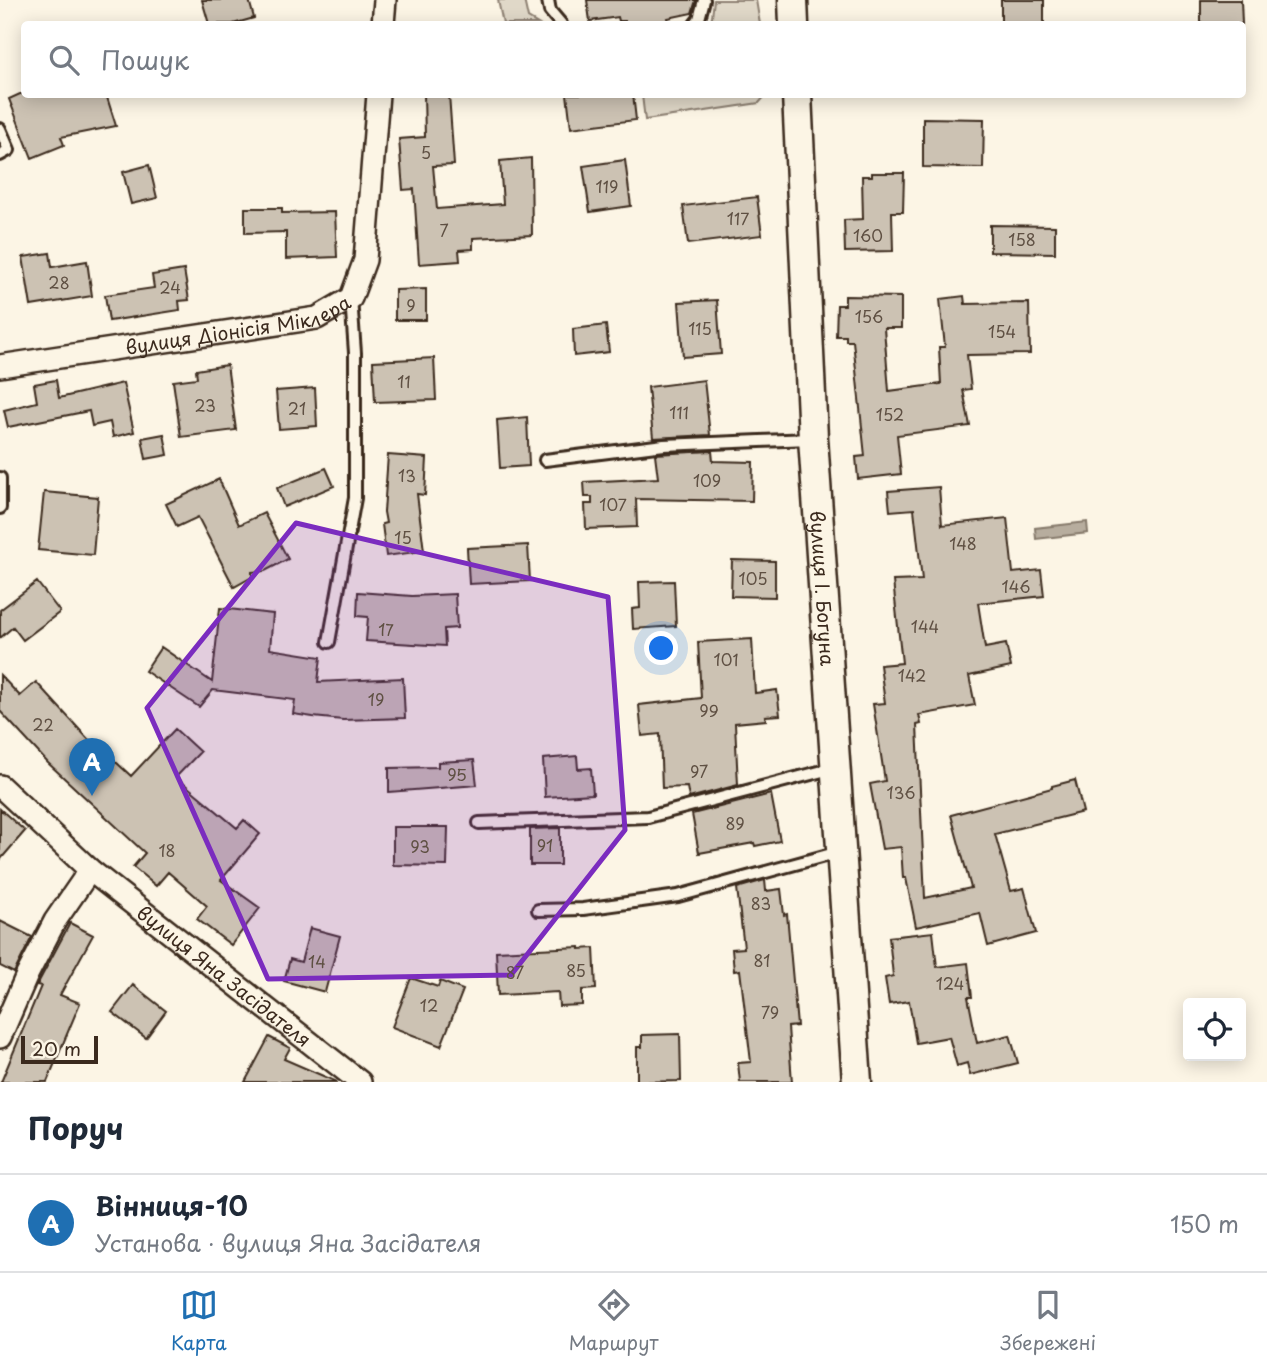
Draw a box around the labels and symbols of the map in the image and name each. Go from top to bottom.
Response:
house number: 5 [421,140,431,164]
house number: 119 [596,174,618,198]
house number: 117 [727,206,749,230]
house number: 7 [439,218,449,242]
house number: 160 [853,223,883,247]
house number: 158 [1008,227,1036,251]
house number: 28 [48,270,70,294]
house number: 24 [159,275,181,299]
street label: вулиця Діонісія Міклера [124,287,356,361]
house number: 9 [406,293,416,317]
house number: 156 [855,304,883,328]
house number: 115 [688,316,712,340]
house number: 154 [988,319,1016,343]
house number: 11 [397,369,411,393]
house number: 23 [194,393,216,417]
house number: 21 [288,396,306,420]
house number: 111 [669,400,689,424]
house number: 152 [876,402,904,426]
house number: 13 [398,463,416,487]
house number: 109 [693,468,721,492]
house number: 107 [599,492,627,516]
street label: вулиця І. Богуна [804,510,843,667]
house number: 15 [394,525,412,549]
house number: 148 [949,531,977,555]
house number: 105 [738,566,768,590]
house number: 146 [1001,574,1031,598]
house number: 144 [911,614,939,638]
house number: 17 [378,617,394,641]
your location [644,631,678,665]
house number: 101 [714,647,738,671]
house number: 142 [898,663,926,687]
house number: 19 [368,687,384,711]
house number: 99 [699,698,719,722]
house number: 22 [32,712,54,736]
pin: A [69,738,115,796]
house number: 97 [690,759,708,783]
house number: 95 [447,762,467,786]
house number: 136 [886,780,916,804]
house number: 89 [725,811,745,835]
house number: 91 [537,833,553,857]
house number: 93 [410,834,430,858]
house number: 18 [158,838,176,862]
house number: 83 [751,891,771,915]
street label: вулиця Яна Засідателя [131,898,317,1053]
house number: 81 [753,948,771,972]
house number: 14 [308,949,326,973]
house number: 85 [566,958,586,982]
house number: 87 [506,960,524,984]
house number: 124 [936,971,964,995]
house number: 12 [420,993,438,1017]
house number: 79 [761,1000,779,1024]
scale bar [21,1033,98,1065]

